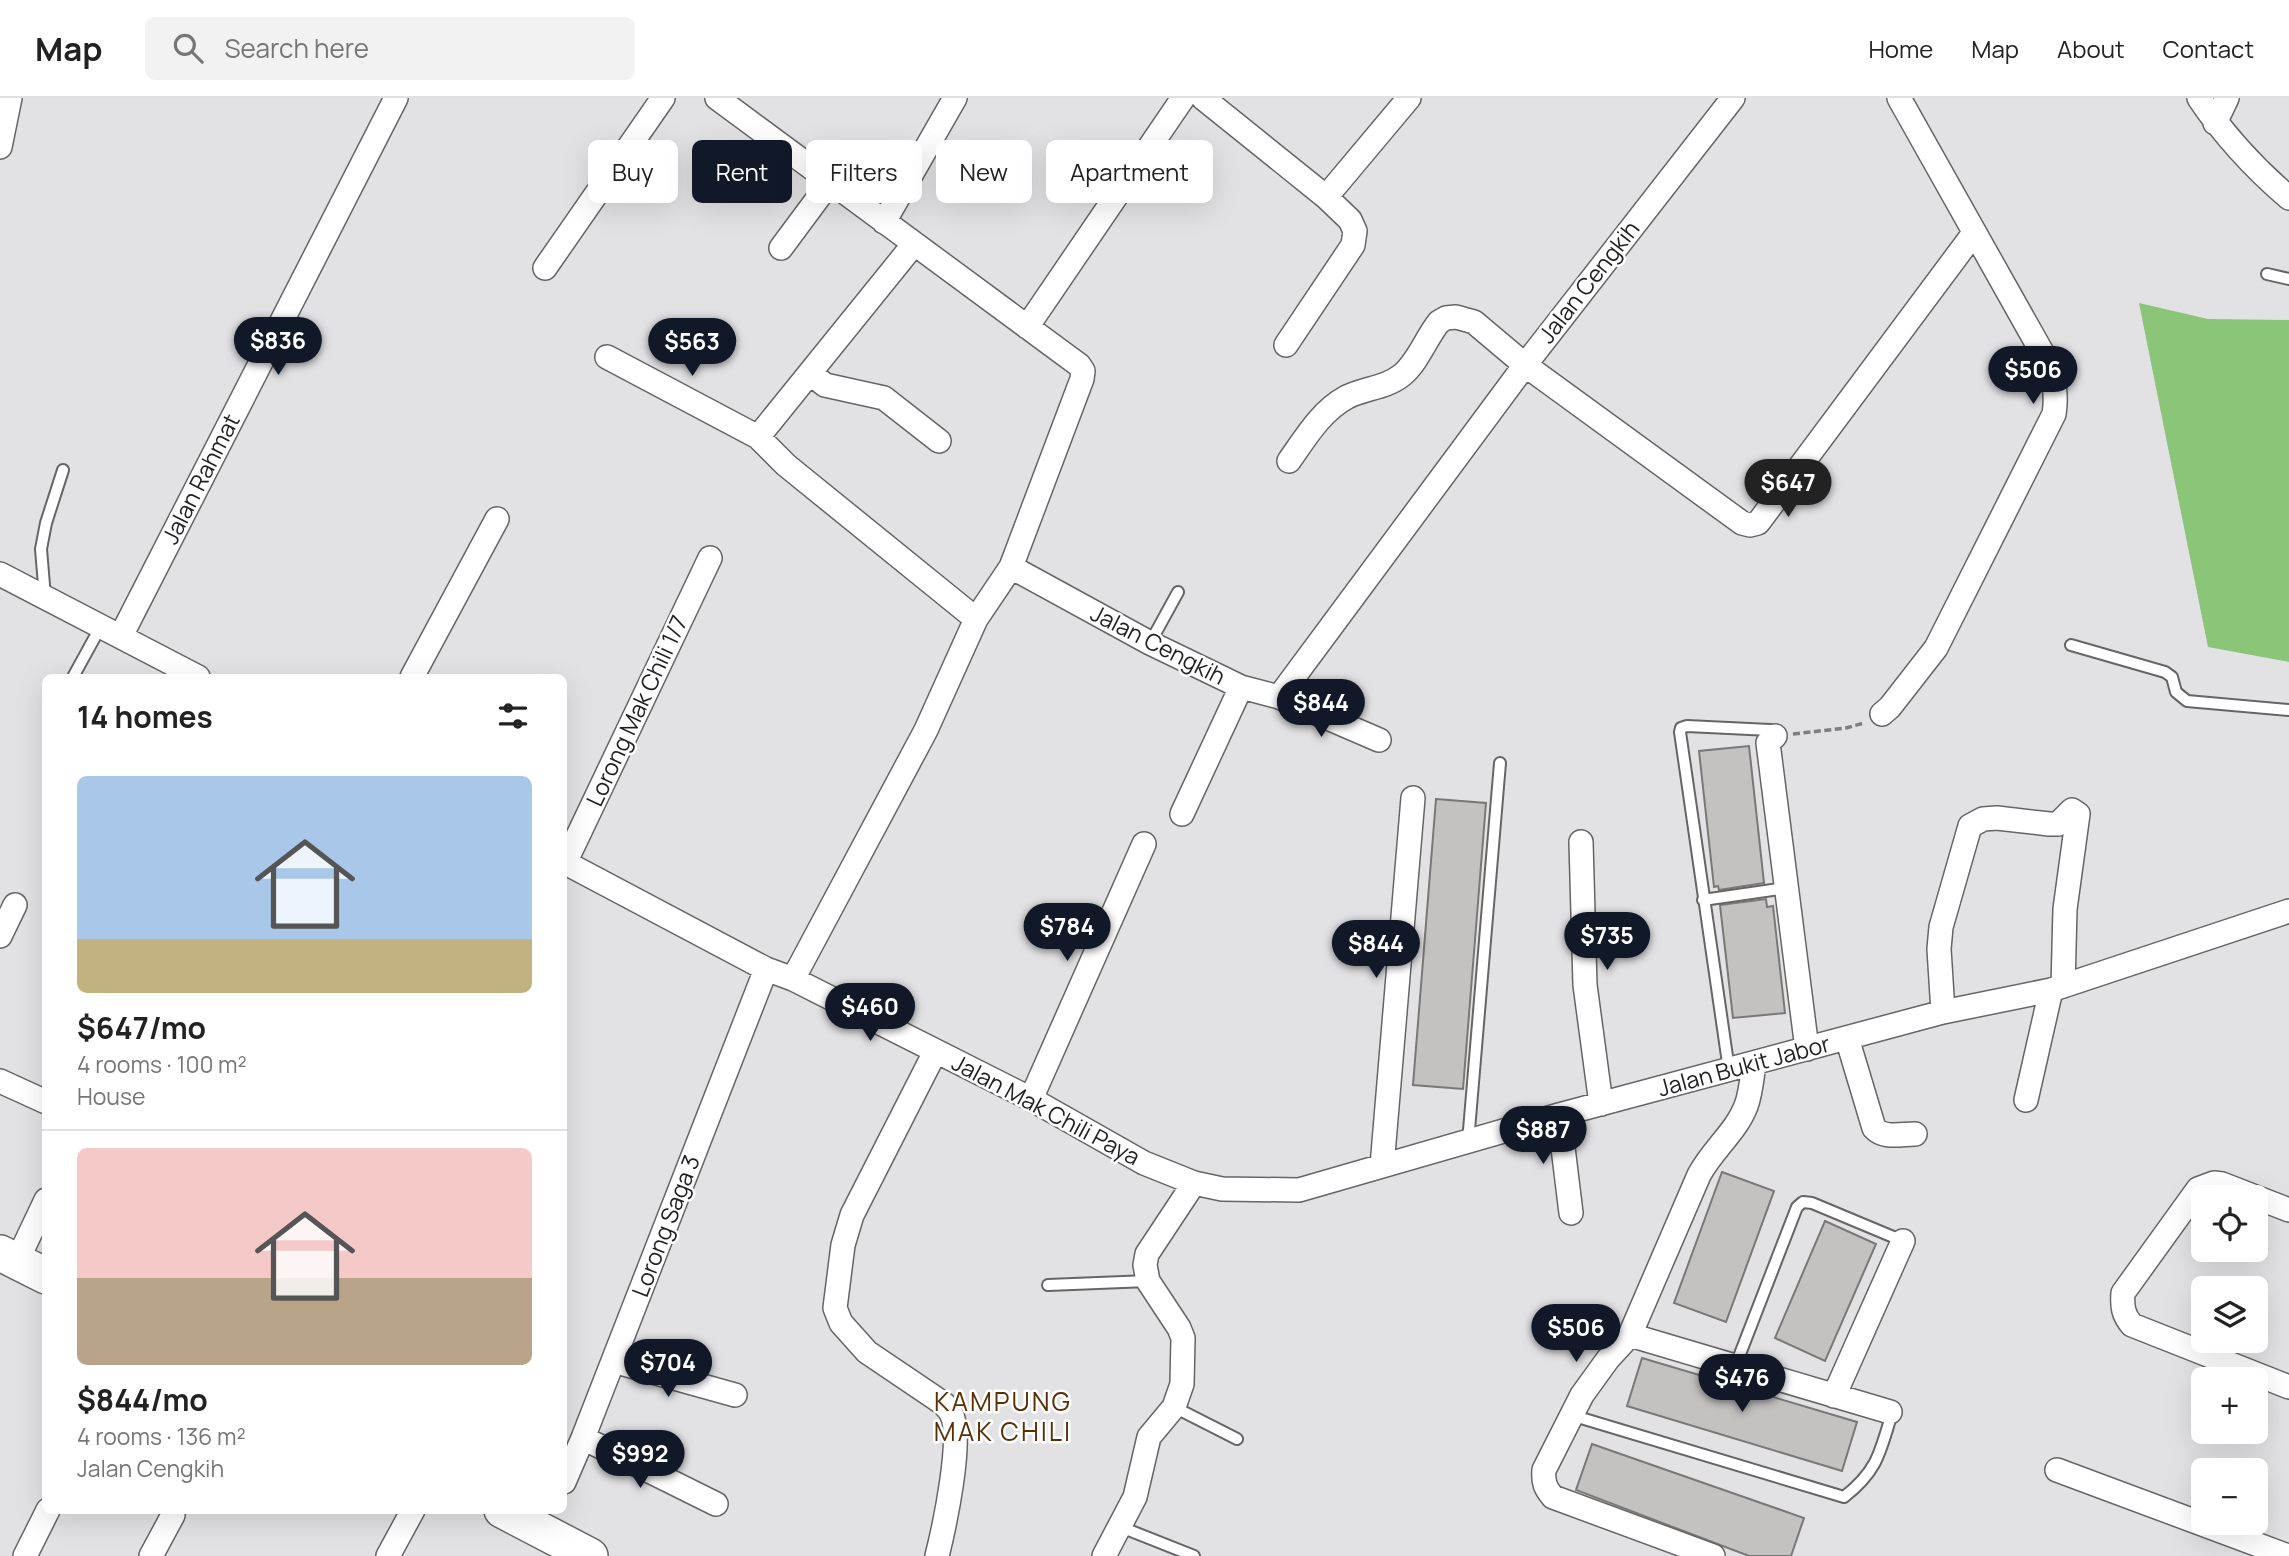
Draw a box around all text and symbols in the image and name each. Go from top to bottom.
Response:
search box [145,17,635,80]
text: Map [35,26,103,71]
icon: search [169,29,207,67]
text: Search here [225,30,369,66]
text: Home [1868,32,1933,65]
text: Map [1971,32,2019,65]
text: About [2057,32,2125,65]
text: Contact [2163,32,2254,65]
chip: Buy [588,140,678,203]
chip: Rent [692,140,792,203]
chip: Filters [806,140,922,203]
chip: New [936,140,1032,203]
chip: Apartment [1046,140,1213,203]
street label: Jalan Cengkih [1530,214,1646,349]
pin: $836 [237,317,319,377]
pin: $563 [651,318,733,378]
text: $836 [250,324,306,356]
text: $563 [664,325,720,357]
pin: $506 [1992,346,2074,406]
text: $506 [2004,353,2062,385]
street label: Jalan Rahmat [154,408,247,549]
pin: $647 [1747,460,1829,519]
text: $647 [1760,466,1816,498]
street label: Jalan Cengkih [1086,596,1231,692]
street label: Lorong Mak Chili 1/7 [578,610,694,811]
pin: $844 [1280,680,1362,739]
text: $844 [1293,686,1349,718]
text: 14 homes [77,696,213,737]
icon: filters [494,697,532,735]
icon: home [242,821,368,947]
pin: $784 [1026,904,1108,963]
text: $784 [1040,910,1094,942]
pin: $735 [1566,912,1648,972]
text: $735 [1580,919,1634,951]
pin: $844 [1335,920,1417,980]
text: $844 [1348,927,1404,959]
pin: $460 [829,984,911,1043]
text: $460 [841,990,899,1022]
text: $647/mo [77,1007,206,1048]
street label: Jalan Bukit Jabor [1654,1027,1833,1103]
street label: Jalan Mak Chili Paya [947,1046,1146,1172]
text: 4 rooms · 100 m² [77,1048,247,1080]
text: House [77,1080,146,1112]
pin: $887 [1502,1107,1584,1166]
text: $887 [1516,1113,1570,1145]
street label: Lorong Saga 3 [623,1150,707,1301]
map controls [2191,1185,2268,1535]
button: locate [2191,1185,2268,1262]
icon: home [242,1193,368,1319]
button: layers [2191,1276,2268,1353]
pin: $506 [1535,1304,1617,1364]
text: $506 [1547,1311,1605,1343]
pin: $704 [627,1340,709,1399]
text: $704 [640,1346,696,1378]
pin: $476 [1701,1354,1783,1414]
text: $476 [1714,1361,1770,1393]
button: + [2191,1367,2268,1444]
text: $844/mo [77,1379,208,1420]
district label: KAMPUNG MAK CHILI [934,1383,1072,1449]
text: 4 rooms · 136 m² [77,1420,246,1452]
pin: $992 [599,1430,681,1490]
text: $992 [612,1437,668,1469]
text: Jalan Cengkih [77,1452,224,1484]
button: − [2191,1458,2268,1535]

